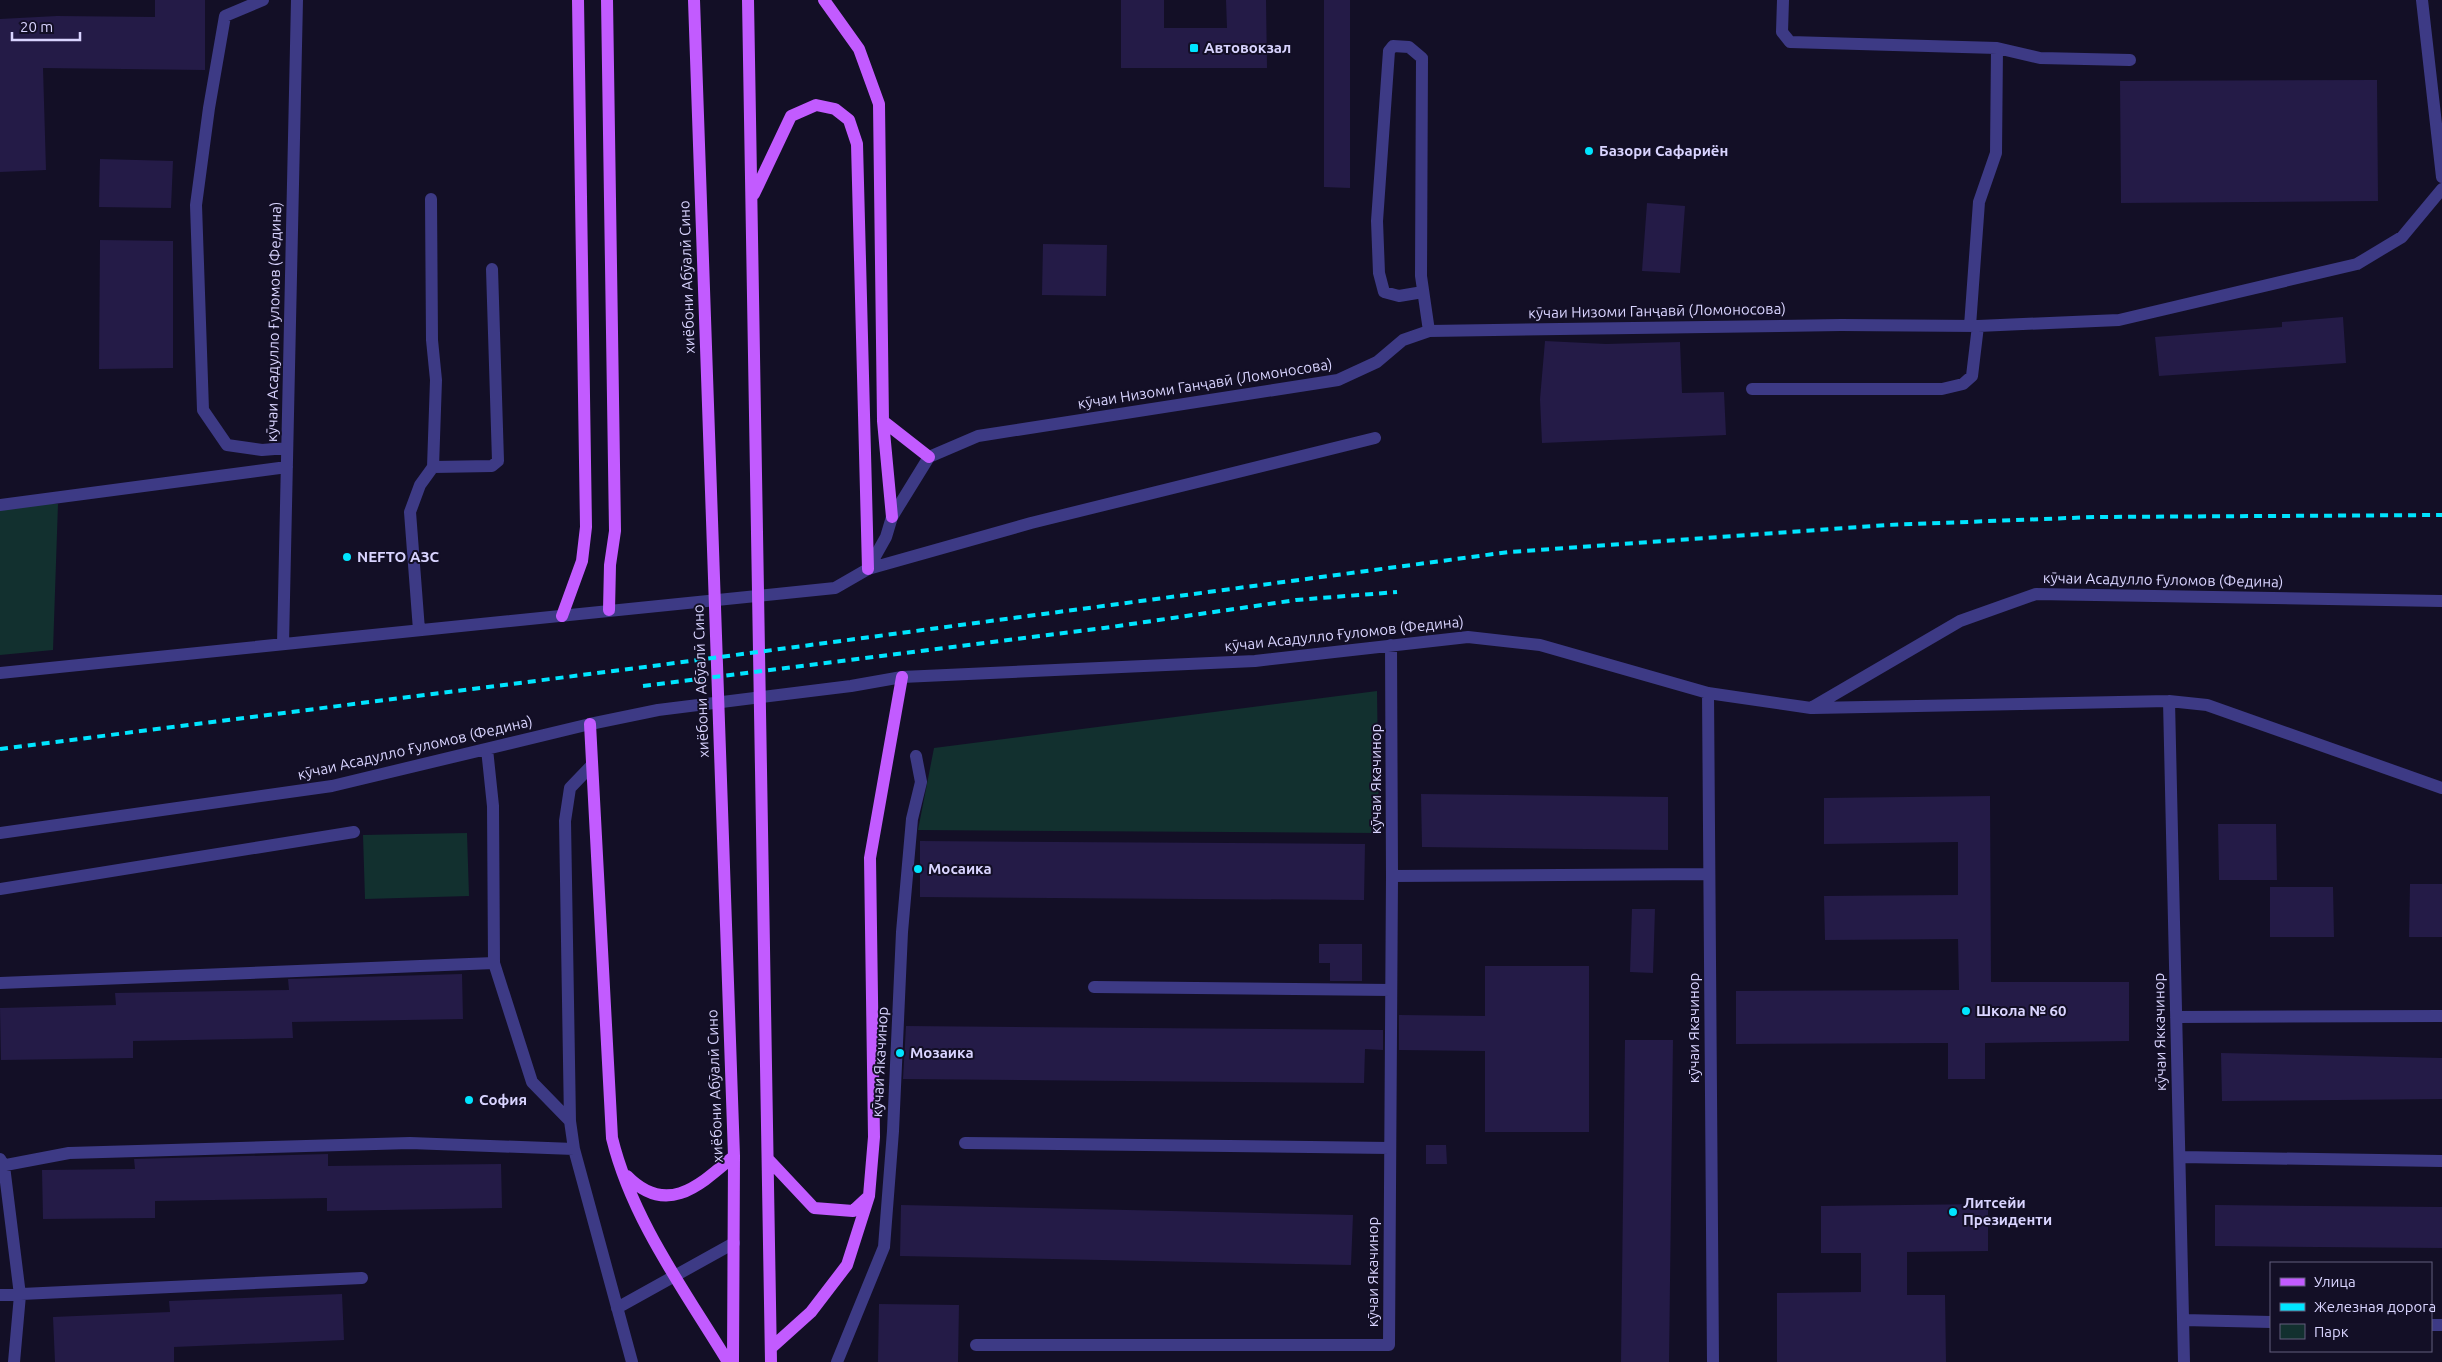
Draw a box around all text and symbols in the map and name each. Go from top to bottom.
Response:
scale bar [12,10,80,42]
text: 20 m [20,18,53,35]
place label: Автовокзал [1204,39,1291,56]
marker: Автовокзал [1188,42,1200,54]
place label: Базори Сафариён [1599,142,1728,159]
marker: Базори Сафариён [1583,145,1595,157]
street label: хиёбони Абӯалӣ Сино [675,200,698,354]
street label: кӯчаи Асадулло Ғуломов (Федина) [263,202,284,442]
street label: кӯчаи Низоми Ганҷавӣ (Ломоносова) [1528,300,1786,321]
street label: кӯчаи Низоми Ганҷавӣ (Ломоносова) [1076,355,1333,412]
place label: NEFTO АЗС [357,548,440,565]
marker: NEFTO АЗС [341,551,353,563]
street label: кӯчаи Асадулло Ғуломов (Федина) [2043,569,2283,590]
street label: хиёбони Абӯалӣ Сино [689,604,712,758]
street label: кӯчаи Асадулло Ғуломов (Федина) [1224,612,1464,655]
street label: кӯчаи Асадулло Ғуломов (Федина) [296,712,534,783]
street label: кӯчаи Якачинор [1367,724,1384,834]
place label: Мосаика [928,860,992,877]
marker: Мосаика [912,863,924,875]
street label: кӯчаи Якачинор [1685,973,1702,1083]
street label: кӯчаи Яккачинор [2150,973,2169,1091]
place label: Школа № 60 [1976,1002,2066,1019]
marker: Школа № 60 [1960,1005,1972,1017]
street label: кӯчаи Якачинор [868,1006,891,1118]
street label: хиёбони Абӯалӣ Сино [703,1009,726,1163]
place label: Мозаика [910,1044,974,1061]
marker: Мозаика [894,1047,906,1059]
place label: София [479,1091,527,1108]
marker: София [463,1094,475,1106]
place label: Литсейи Президенти [1963,1194,2052,1228]
marker: Литсейи Президенти [1947,1206,1959,1218]
street label: кӯчаи Якачинор [1364,1217,1381,1327]
legend [2270,1262,2432,1352]
text: Улица [2314,1273,2356,1290]
text: Железная дорога [2314,1298,2436,1315]
text: Парк [2314,1323,2349,1340]

